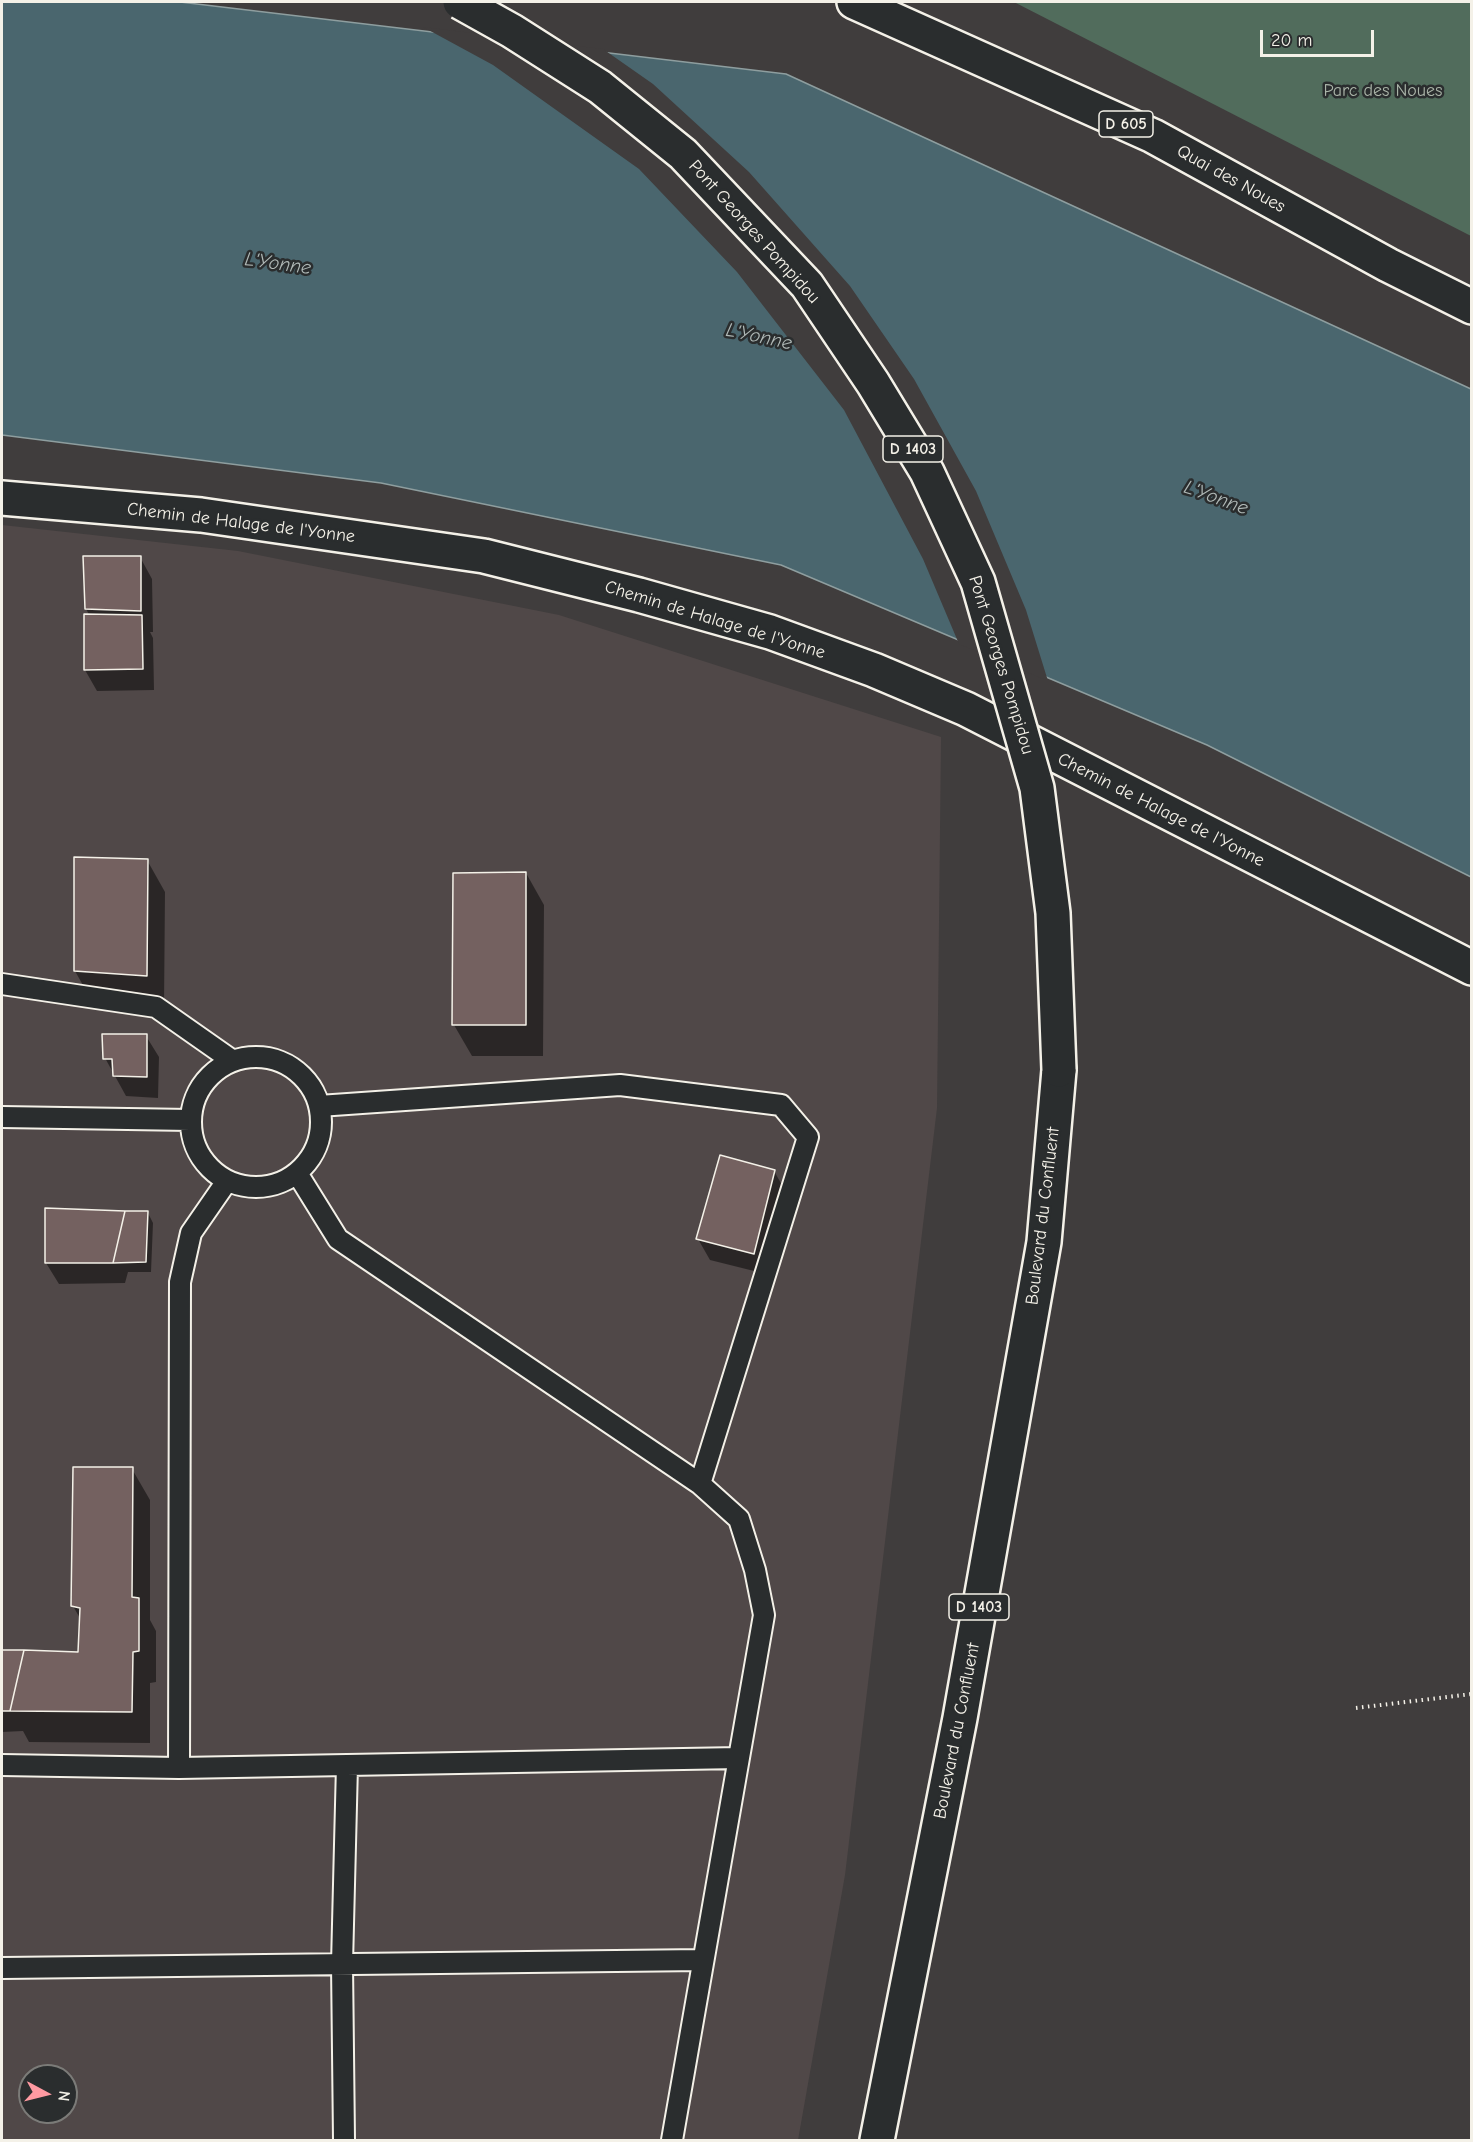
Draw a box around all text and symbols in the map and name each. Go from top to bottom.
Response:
scale bar [1263,18,1377,56]
text: 20 m [1271,30,1312,51]
park label: Parc des Noues [1323,80,1443,102]
road number: D 605 [1099,111,1153,137]
street label: Quai des Noues [1173,140,1289,218]
street label: Pont Georges Pompidou [684,156,824,308]
water label: L'Yonne [243,247,313,281]
water label: L'Yonne [724,318,794,356]
road number: D 1403 [883,436,943,462]
water label: L'Yonne [1180,475,1252,521]
street label: Chemin de Halage de l'Yonne [126,498,356,548]
street label: Pont Georges Pompidou [964,573,1038,757]
street label: Chemin de Halage de l'Yonne [602,576,828,664]
street label: Chemin de Halage de l'Yonne [1054,748,1268,872]
street label: Boulevard du Confluent [1021,1126,1065,1306]
road number: D 1403 [949,1594,1009,1620]
street label: Boulevard du Confluent [929,1641,985,1821]
north arrow [18,2064,78,2124]
text: N [54,2090,73,2102]

